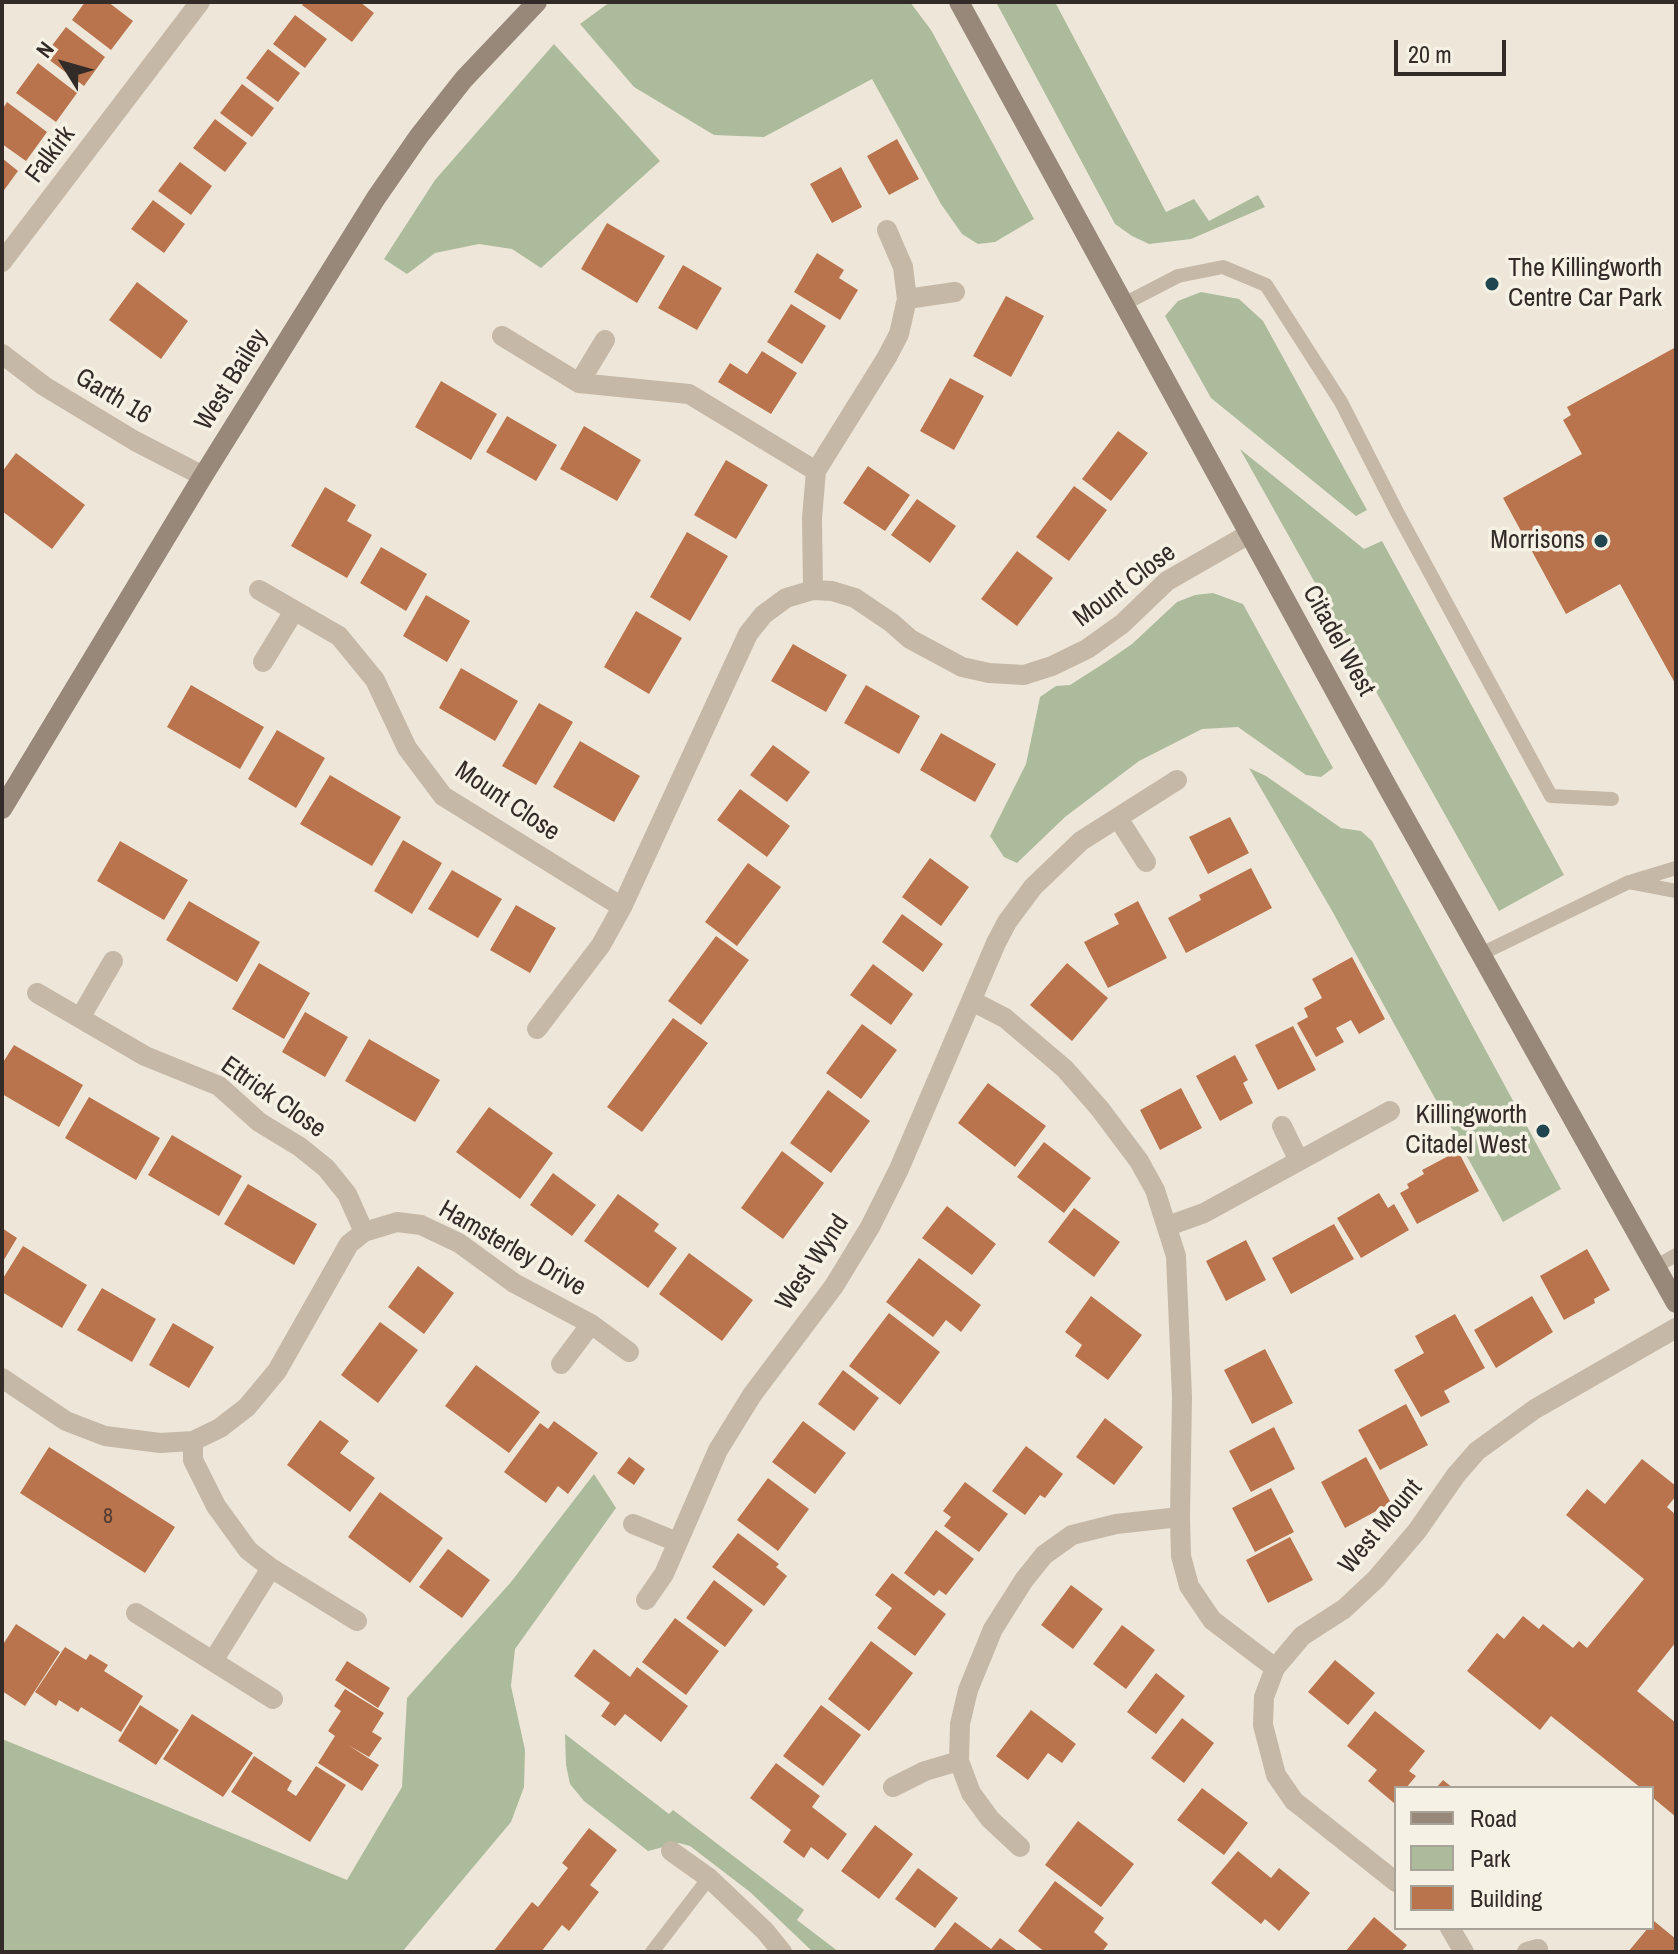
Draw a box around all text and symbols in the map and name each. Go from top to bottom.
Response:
north arrow [24,24,104,104]
scale bar [1398,24,1510,74]
text: N [29,35,61,64]
text: 20 m [1408,38,1452,70]
street label: Falkirk [20,120,82,190]
place label: The Killingworth Centre Car Park [1508,253,1662,314]
marker: The Killingworth Centre Car Park [1483,275,1501,293]
street label: West Bailey [189,324,275,436]
street label: Garth 16 [69,362,157,432]
place label: Morrisons [1490,525,1585,557]
marker: Morrisons [1592,532,1610,550]
street label: Mount Close [1068,538,1182,634]
street label: Citadel West [1295,580,1381,702]
street label: Mount Close [449,756,565,848]
street label: Ettrick Close [215,1051,331,1145]
place label: Killingworth Citadel West [1405,1100,1527,1162]
marker: Killingworth Citadel West [1534,1122,1552,1140]
street label: Hamsterley Drive [433,1194,591,1304]
street label: West Wynd [770,1209,856,1317]
street label: West Mount [1333,1474,1429,1580]
house number: 8 [103,1504,113,1530]
legend [1394,1786,1654,1930]
text: Road [1470,1802,1517,1834]
text: Park [1470,1842,1510,1874]
text: Building [1470,1882,1542,1914]

